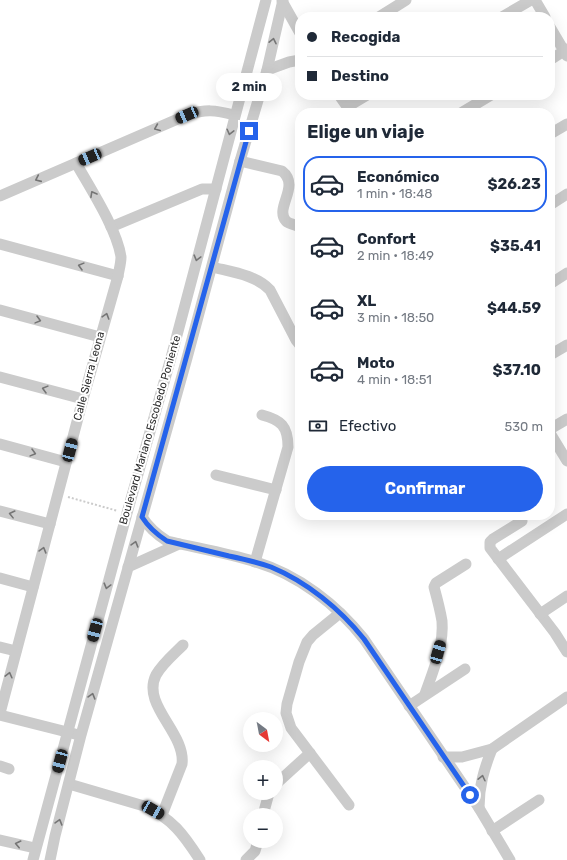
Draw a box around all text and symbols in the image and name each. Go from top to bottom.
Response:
text: Recogida [331,28,400,46]
one-way arrow [269,38,277,44]
text: Destino [331,67,389,85]
callout: 2 min [216,73,282,101]
text: 2 min [231,79,267,94]
car [174,105,200,125]
text: Elige un viaje [307,121,424,143]
route end [240,122,258,140]
one-way arrow [154,123,162,131]
one-way arrow [226,128,235,135]
car [77,147,103,167]
icon: car [309,166,345,202]
text: Económico [357,168,439,186]
one-way arrow [35,174,42,182]
text: $26.23 [488,175,541,193]
text: 1 min · 18:48 [357,186,433,201]
one-way arrow [90,191,98,198]
icon: car [309,228,345,264]
text: Confort [357,230,416,248]
text: $35.41 [490,237,541,255]
text: 2 min · 18:49 [357,248,434,263]
one-way arrow [194,255,202,261]
one-way arrow [77,262,84,271]
icon: car [309,290,345,326]
text: XL [357,292,376,310]
text: $44.59 [487,299,541,317]
text: 3 min · 18:50 [357,310,434,325]
one-way arrow [101,313,110,320]
one-way arrow [34,316,41,324]
street label: Calle Sierra Leona [71,330,107,422]
street label: Boulevard Mariano Escobedo Poniente [117,334,183,526]
icon: car [309,352,345,388]
text: Moto [357,354,395,372]
text: $37.10 [492,361,541,379]
text: 4 min · 18:51 [357,372,432,387]
one-way arrow [42,385,49,394]
icon: cash [307,415,329,437]
text: Efectivo [339,417,396,435]
text: 530 m [504,419,543,434]
car [61,437,79,463]
one-way arrow [30,449,36,457]
button: Confirmar [307,466,543,512]
one-way arrow [8,510,15,519]
one-way arrow [130,541,138,547]
one-way arrow [38,547,47,554]
one-way arrow [103,582,112,589]
car [86,617,104,643]
car [429,639,447,665]
one-way arrow [5,672,13,679]
one-way arrow [87,693,96,700]
north arrow [243,712,283,752]
map controls [243,712,283,848]
car [51,748,69,774]
button: + [243,760,283,800]
one-way arrow [477,774,486,781]
route start [461,786,479,804]
car [140,799,166,821]
button: − [243,808,283,848]
one-way arrow [54,819,63,826]
one-way arrow [15,841,21,849]

